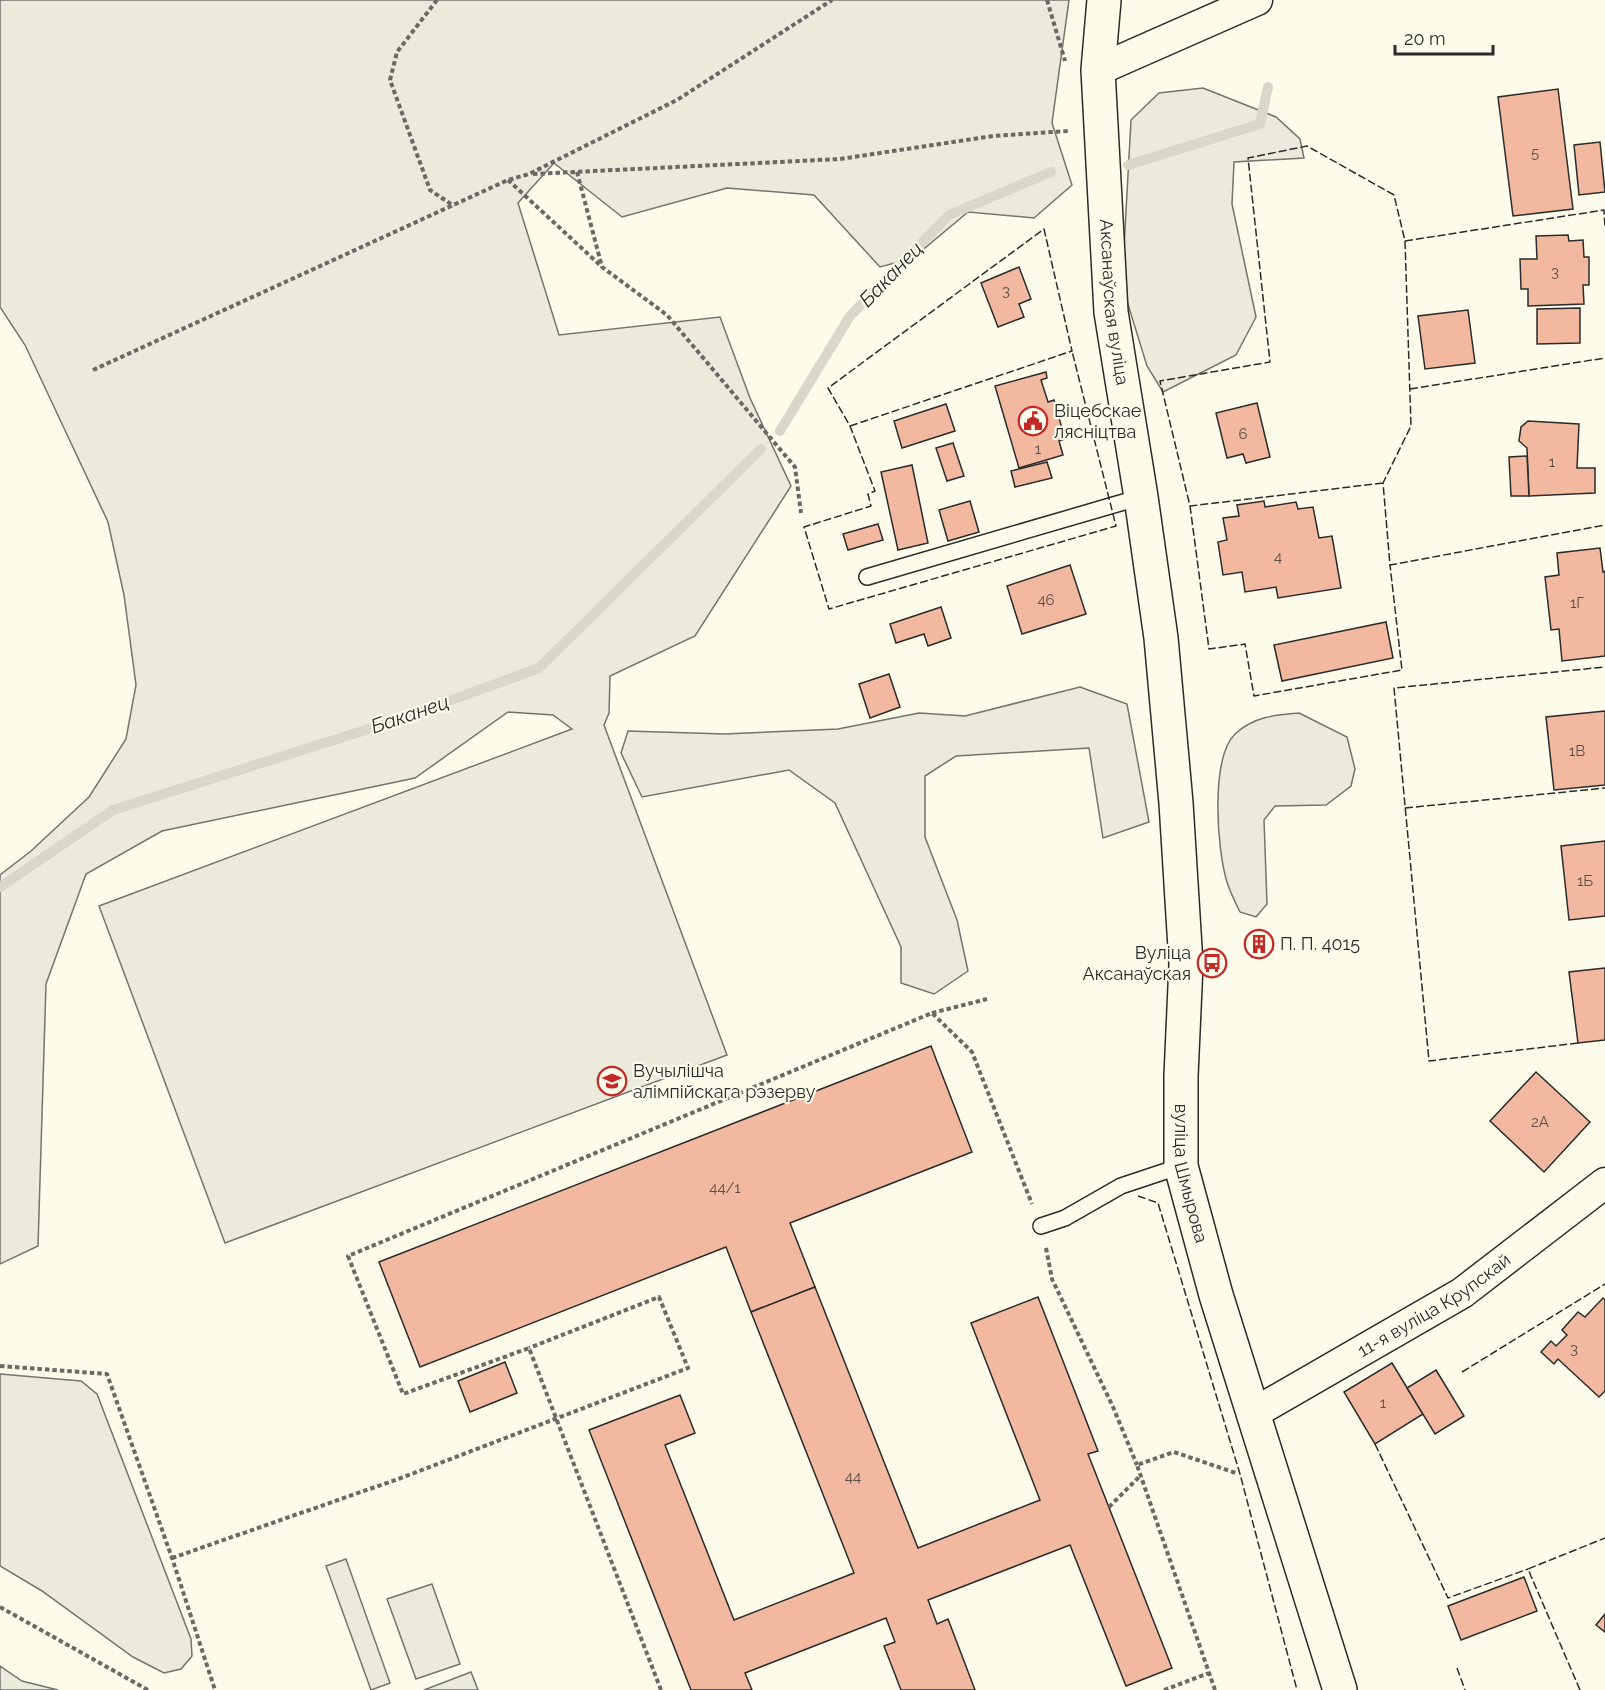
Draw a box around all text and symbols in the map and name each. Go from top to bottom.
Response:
scale bar [1395,18,1492,56]
text: 20 m [1404,28,1446,49]
house number: 5 [1531,144,1539,162]
street label: Аксанаўская вуліца [1096,218,1134,387]
water label: Баканец [854,236,928,312]
house number: 3 [1551,263,1559,281]
house number: 3 [1002,282,1010,300]
place label: Віцебскае лясніцтва [1054,400,1142,442]
public building icon: Віцебскае лясніцтва [1017,405,1049,437]
house number: 6 [1238,425,1248,443]
house number: 1 [1035,440,1042,458]
house number: 1 [1549,453,1556,471]
house number: 4 [1274,548,1282,566]
house number: 46 [1037,591,1055,609]
house number: 1Г [1570,594,1584,612]
water label: Баканец [368,689,452,739]
house number: 1В [1569,742,1585,760]
house number: 1Б [1577,872,1593,890]
building icon: П. П. 4015 [1243,928,1275,960]
place label: П. П. 4015 [1280,933,1360,954]
place label: Вуліца Аксанаўская [1082,942,1191,984]
bus stop icon: Вуліца Аксанаўская [1196,947,1228,979]
place label: Вучылішча алімпійскага рэзерву [633,1060,816,1102]
school or university icon: Вучылішча алімпійскага рэзерву [596,1065,628,1097]
street label: вуліца Шмырова [1170,1104,1212,1245]
house number: 2А [1531,1113,1549,1131]
house number: 44/1 [709,1179,741,1197]
street label: 11-я вуліца Крупскай [1354,1249,1514,1361]
house number: 3 [1570,1340,1578,1358]
house number: 1 [1380,1394,1387,1412]
house number: 44 [845,1468,861,1486]

